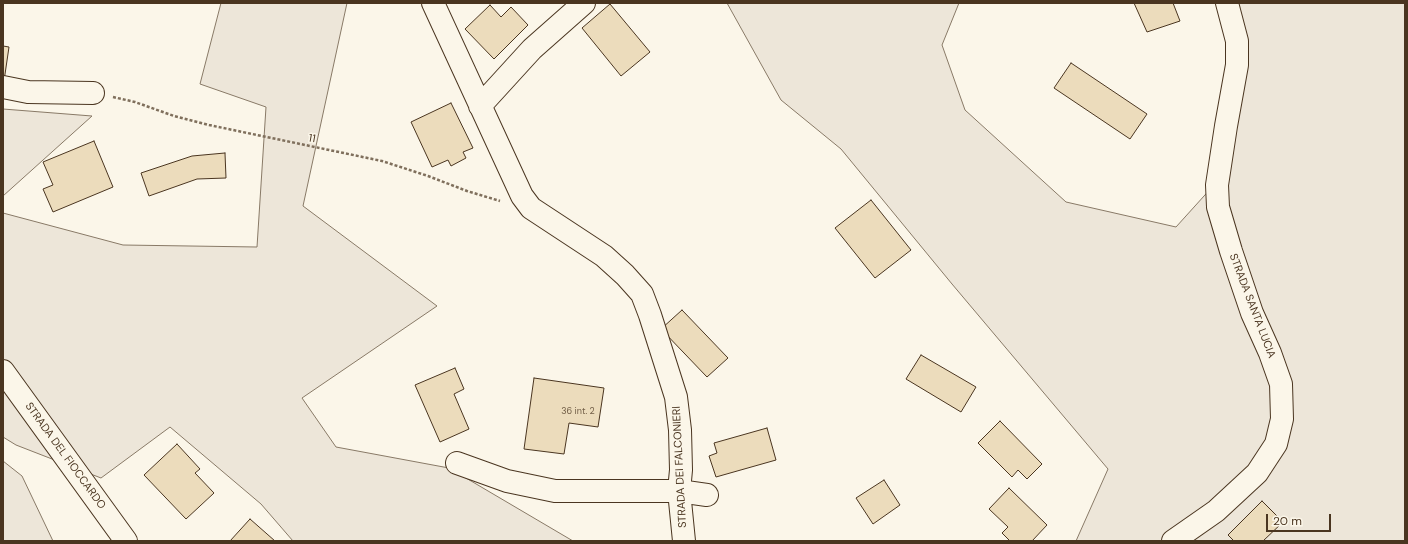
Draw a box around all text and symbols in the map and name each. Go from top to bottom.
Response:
street label: 11 [307,132,317,146]
street label: STRADA SANTA LUCIA [1226,252,1278,360]
street label: STRADA DEL FIOCCARDO [22,400,108,512]
street label: STRADA DEI FALCONIERI [670,406,690,528]
house number: 36 int. 2 [561,407,595,417]
scale bar [1268,506,1333,532]
text: 20 m [1273,513,1302,529]

